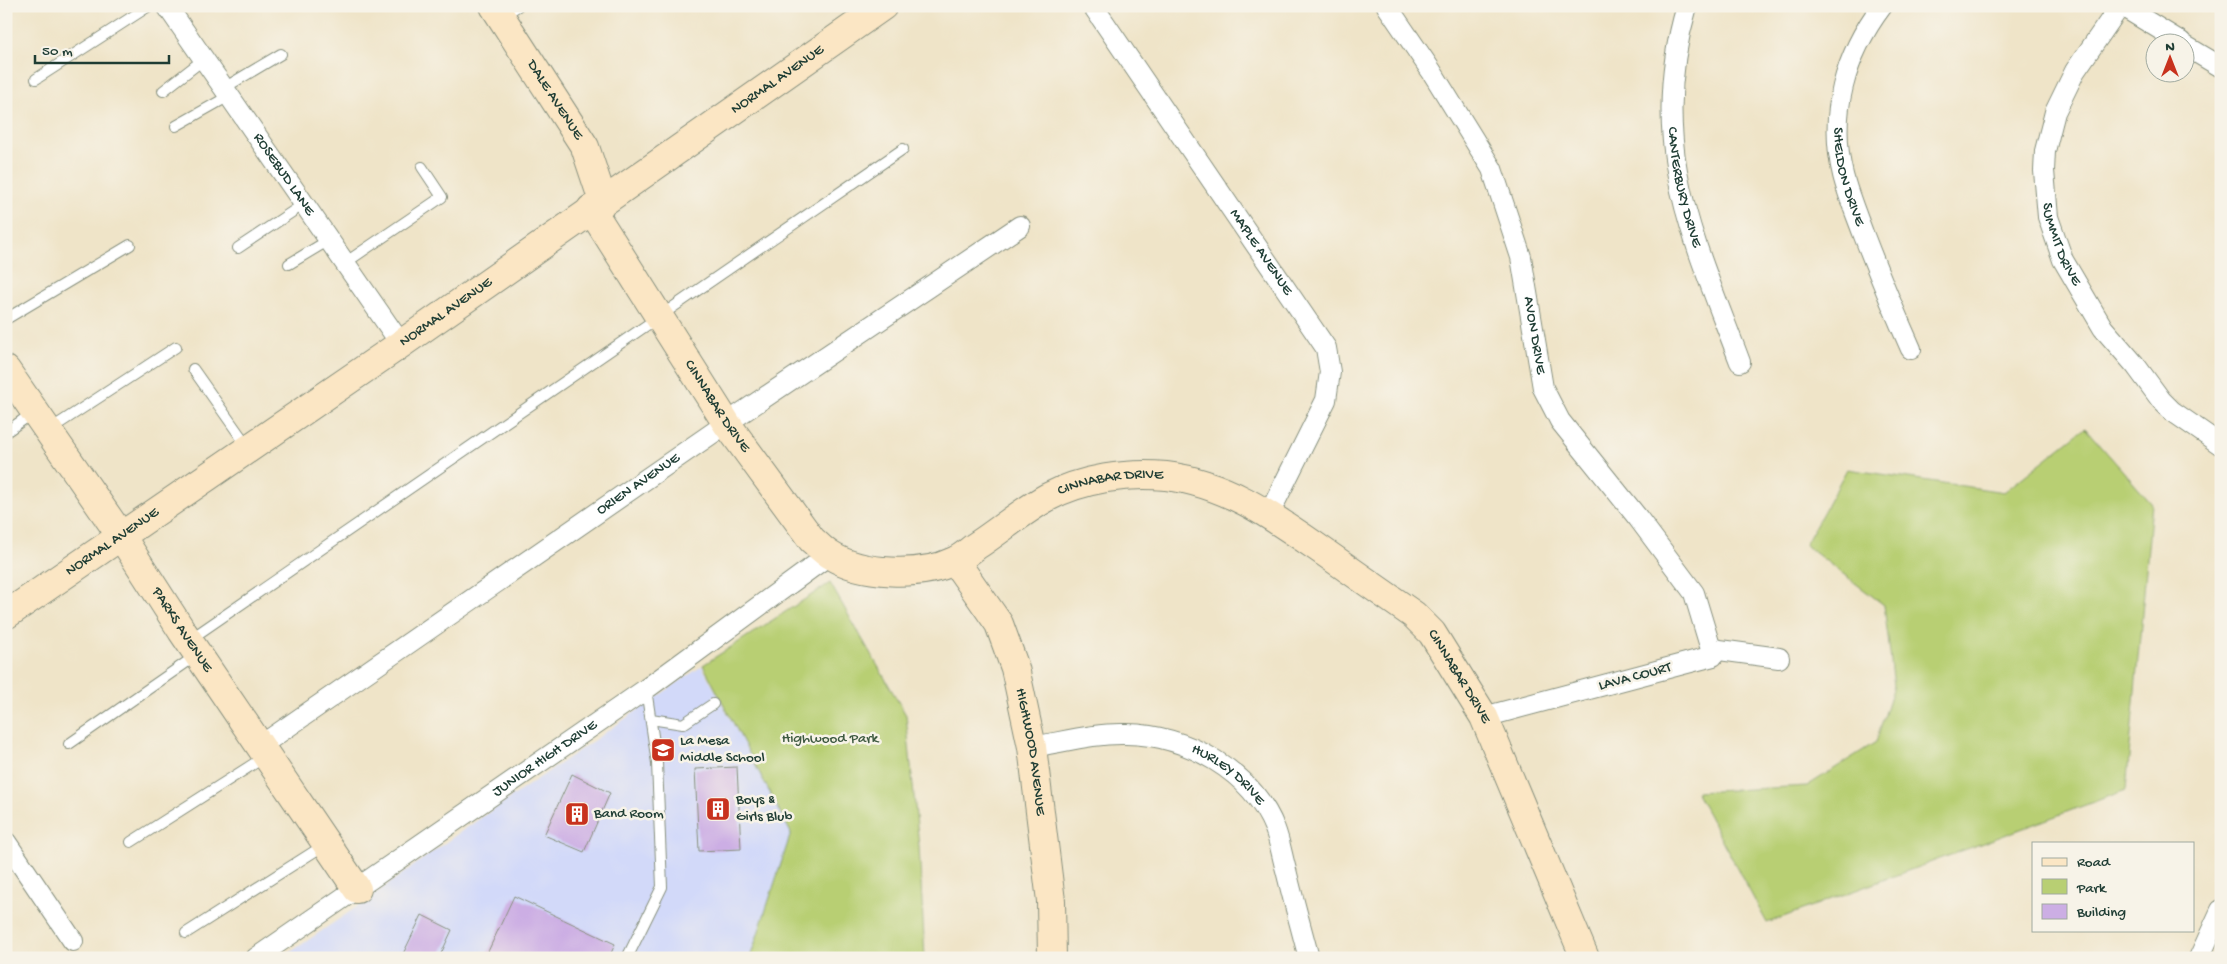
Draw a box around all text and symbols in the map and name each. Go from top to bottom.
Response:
scale bar [35,32,169,64]
north arrow [2144,32,2194,82]
text: N [2165,39,2175,56]
street label: NORMAL AVENUE [728,41,828,119]
text: 50 m [42,43,73,61]
street label: DALE AVENUE [522,56,587,144]
street label: CANTERBURY DRIVE [1663,126,1706,250]
street label: SHELDON DRIVE [1829,127,1869,229]
street label: ROSEBUD LANE [249,130,319,220]
street label: SUMMIT DRIVE [2038,202,2086,290]
street label: MAPLE AVENUE [1225,206,1297,299]
street label: NORMAL AVENUE [396,273,496,351]
street label: AVON DRIVE [1519,295,1550,376]
street label: CINNABAR DRIVE [680,357,754,457]
street label: ORIEN AVENUE [593,449,684,520]
street label: CINNABAR DRIVE [1055,466,1165,500]
street label: NORMAL AVENUE [62,503,163,580]
street label: PARKS AVENUE [147,583,217,677]
street label: CINNABAR DRIVE [1423,626,1495,727]
street label: LAVA COURT [1597,658,1675,695]
street label: HIGHWOOD AVENUE [1011,687,1049,817]
street label: JUNIOR HIGH DRIVE [489,716,601,801]
park label: Highwood Park [782,730,880,748]
place label: La Mesa Middle School [680,732,765,767]
school or university icon: La Mesa Middle School [650,737,676,763]
street label: HURLEY DRIVE [1189,740,1269,809]
place label: Boys & Girls Blub [735,791,792,826]
building icon: Boys & Girls Blub [705,796,731,822]
building icon: Band Room [564,801,590,827]
place label: Band Room [593,805,664,823]
legend [2032,842,2194,932]
text: Road [2077,854,2111,872]
text: Park [2076,880,2107,898]
text: Building [2076,904,2126,922]

